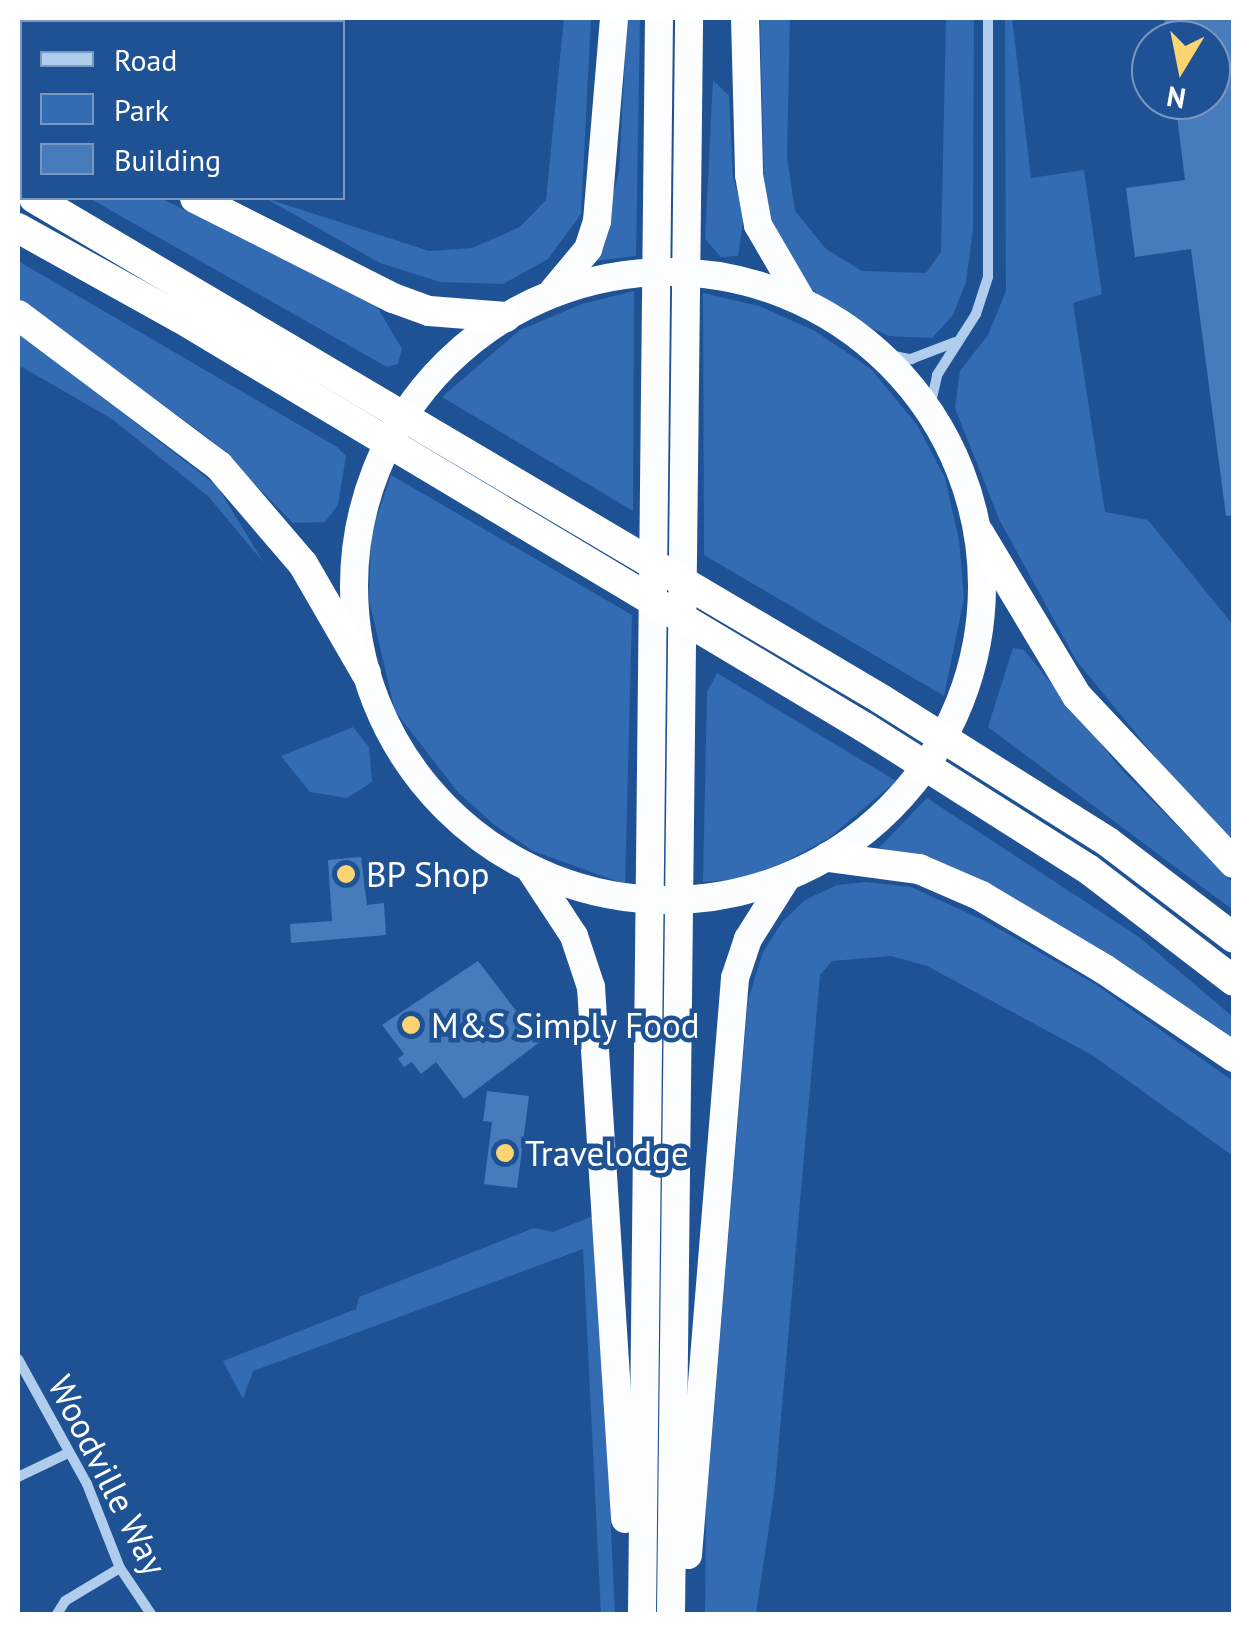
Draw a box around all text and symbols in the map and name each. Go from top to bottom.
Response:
legend [20,20,345,200]
north arrow [1131,20,1231,120]
text: Road [114,40,178,79]
text: N [1164,78,1188,118]
text: Park [114,90,169,129]
text: Building [114,140,221,179]
place label: BP Shop [366,853,491,895]
marker: BP Shop [335,863,357,885]
place label: M&S Simply Food [431,1004,701,1046]
marker: M&S Simply Food [400,1014,422,1036]
place label: Travelodge [525,1132,689,1174]
marker: Travelodge [494,1142,516,1164]
street label: Woodville Way [40,1368,176,1582]

